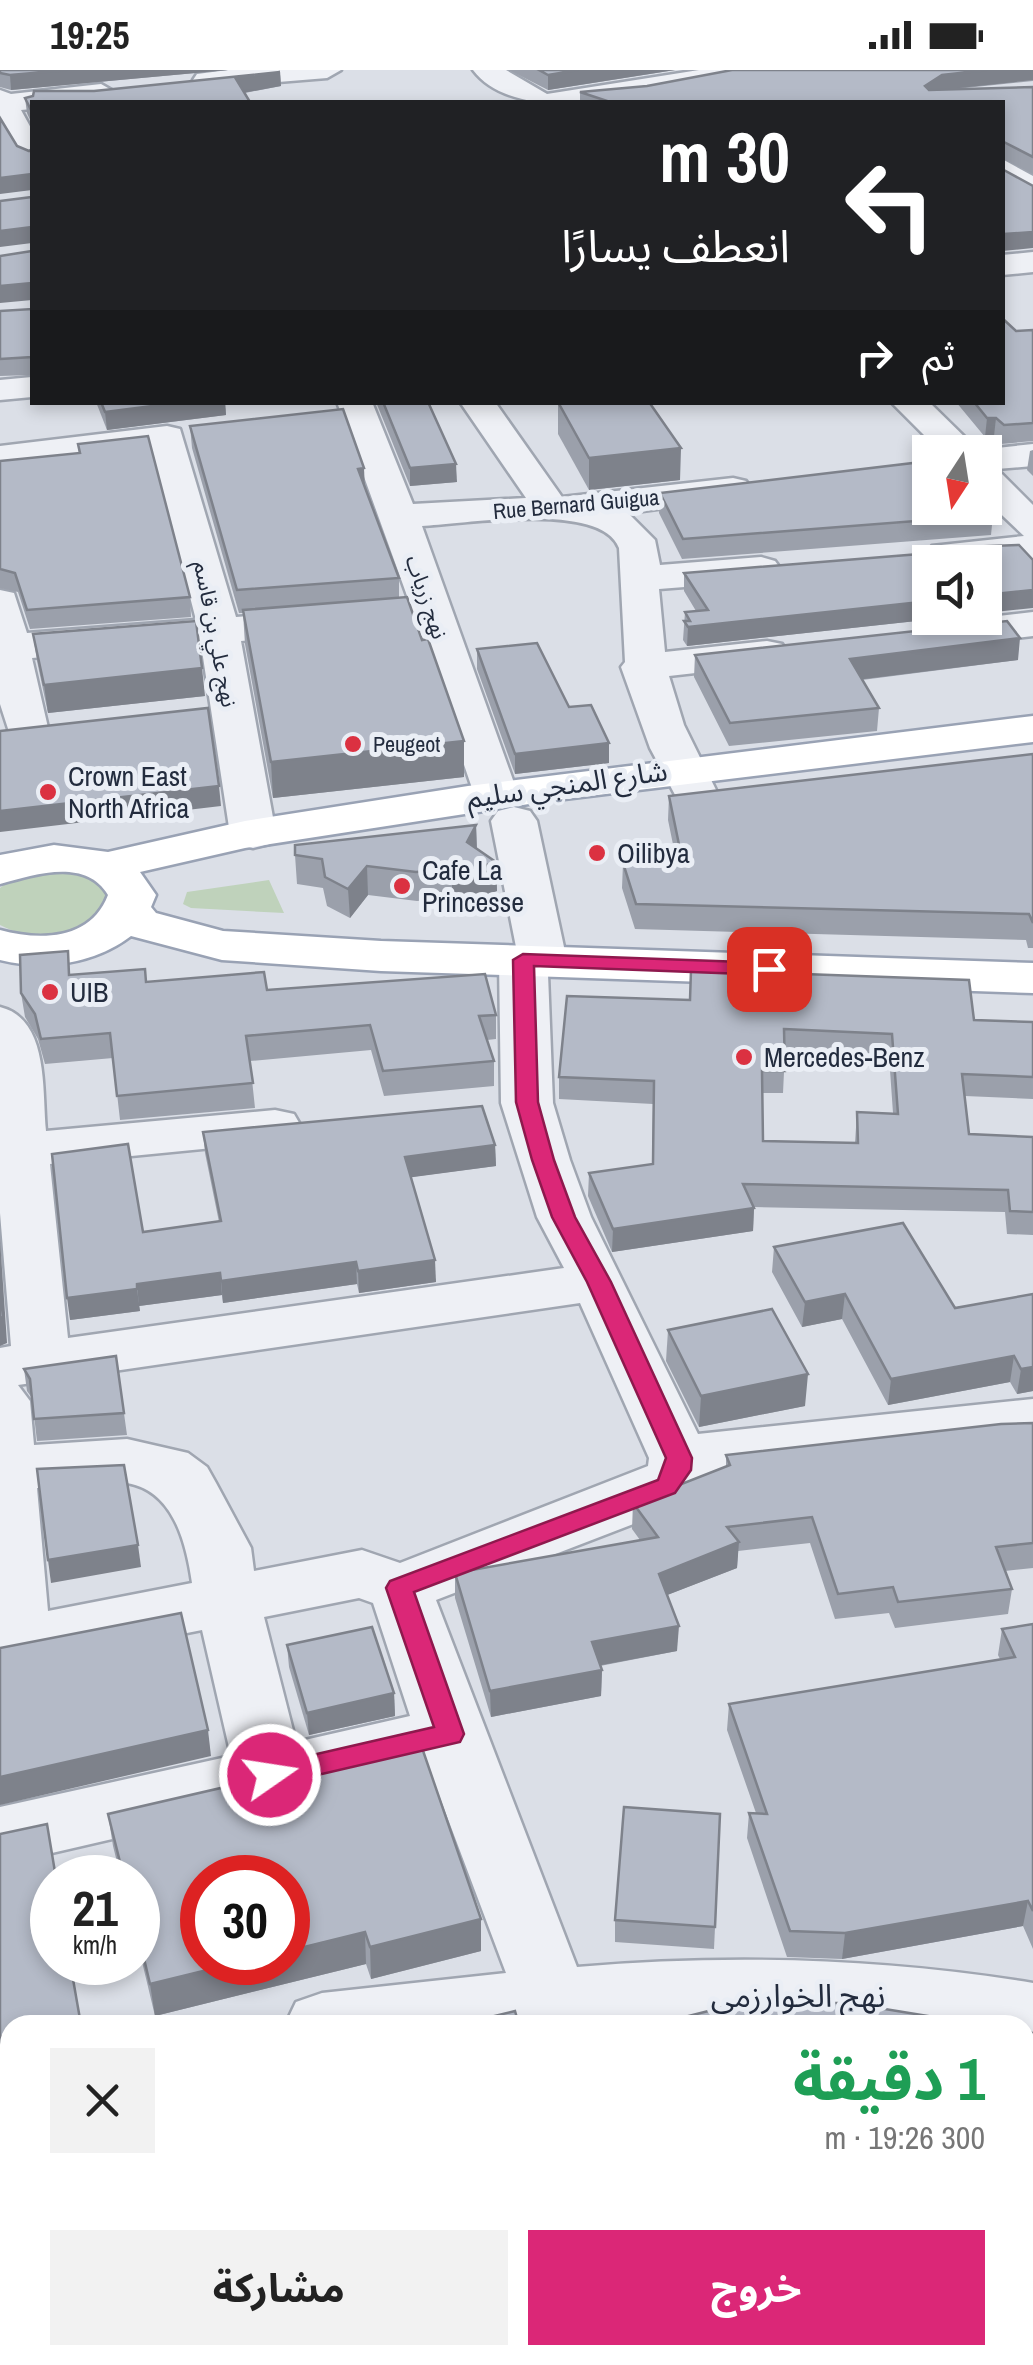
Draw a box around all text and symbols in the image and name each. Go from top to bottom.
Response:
text: 19:25 [50,10,130,61]
text: 30 m [659,110,790,204]
icon: left [825,140,955,270]
text: انعطف يسارًا [561,215,790,276]
icon: right [847,330,902,385]
text: ثم [922,331,955,382]
north arrow [912,435,1002,525]
map controls [912,435,1002,635]
street label: Rue Bernard Guigua [492,482,660,526]
button: sound [912,545,1002,635]
street label: نهج زرياب [397,551,455,644]
street label: نهج علي بن قاسم [185,558,245,710]
place label: Peugeot [373,729,440,759]
marker: Peugeot [342,733,364,755]
street label: شارع المنجي سليم [464,751,670,820]
place label: Crown East North Africa [68,757,189,827]
marker: Crown East North Africa [37,781,59,803]
place label: Oilibya [617,834,690,872]
marker: Oilibya [586,842,608,864]
place label: Cafe La Princesse [422,851,524,921]
marker: Cafe La Princesse [391,875,413,897]
pin [727,927,812,1012]
icon: arrive [742,942,797,997]
place label: UIB [70,973,108,1011]
marker: UIB [39,981,61,1003]
place label: Mercedes-Benz [764,1038,925,1076]
marker: Mercedes-Benz [733,1046,755,1068]
position arrow [218,1723,322,1827]
speed limit sign: 30 [180,1855,310,1985]
text: 21 [72,1874,118,1942]
text: km/h [73,1928,117,1962]
street label: نهج الخوارزمي [711,1974,885,2020]
text: 1 دقيقة [793,2038,985,2119]
button: close [50,2048,155,2153]
text: 300 m · 19:26 [825,2116,985,2159]
button: مشاركة [50,2230,508,2345]
button: خروج [528,2230,985,2345]

